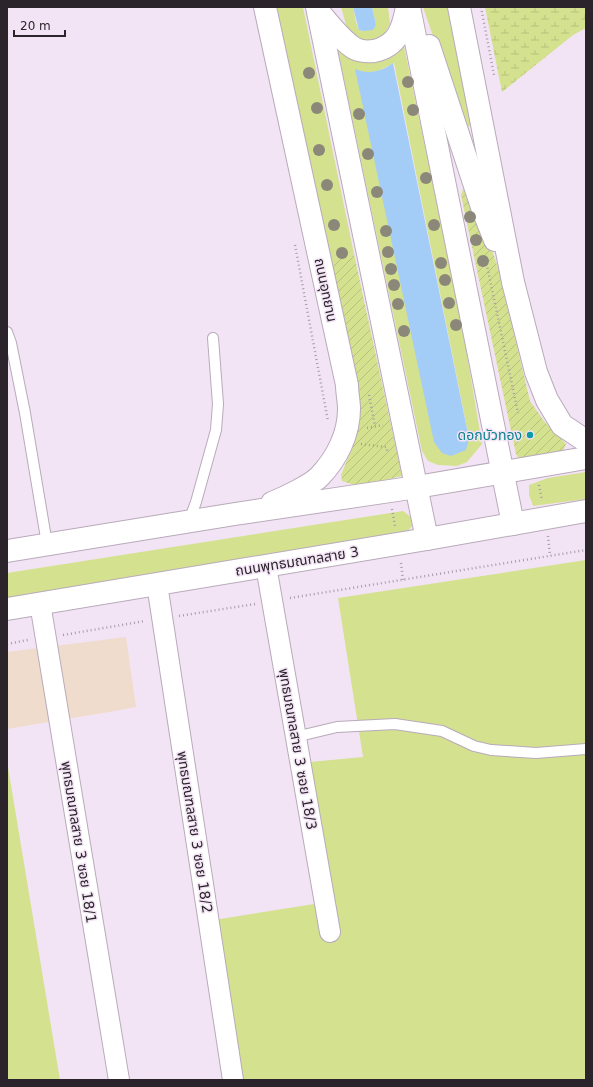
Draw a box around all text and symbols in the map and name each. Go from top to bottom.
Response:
scale bar [14,12,65,38]
text: 20 m [20,19,51,33]
street label: ถนนอุทยาน [310,257,341,324]
place label: ดอกบัวทอง [458,427,522,443]
marker: ดอกบัวทอง [525,430,535,440]
street label: ถนนพุทธมณฑลสาย 3 [234,543,360,580]
street label: พุทธมณฑลสาย 3 ซอย 18/3 [275,667,320,831]
street label: พุทธมณฑลสาย 3 ซอย 18/2 [173,750,216,914]
street label: พุทธมณฑลสาย 3 ซอย 18/1 [57,760,100,924]

